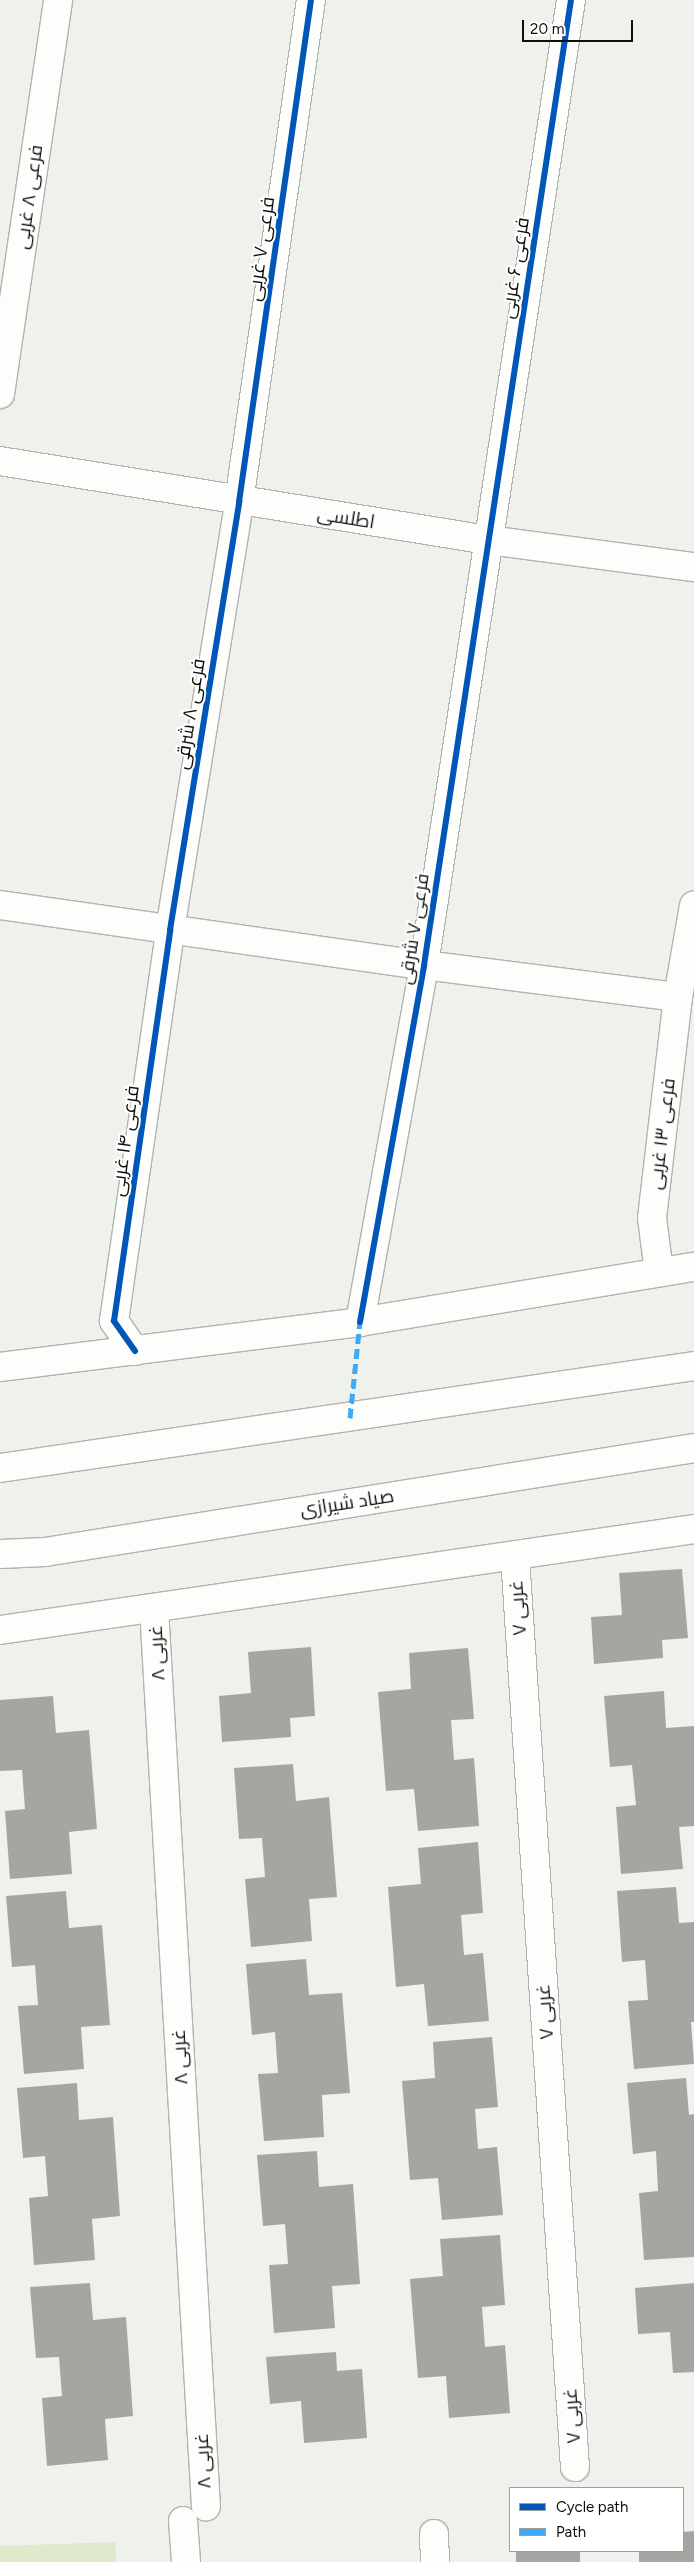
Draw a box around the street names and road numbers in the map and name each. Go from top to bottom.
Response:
street label: فرعی ۸ غربی [10,143,48,251]
street label: فرعی ۷ غربی [242,195,280,303]
street label: فرعی ۶ غربی [496,216,534,320]
street label: اطلسی [315,502,377,534]
street label: فرعی ۸ شرقی [170,657,210,771]
street label: فرعی ۷ شرقی [394,872,434,986]
street label: فرعی ۱۳ غربی [644,1077,680,1191]
street label: فرعی ۱۴ غربی [106,1084,144,1198]
street label: صیاد شیرازی [298,1484,396,1522]
street label: ۷ غربی [505,1580,531,1636]
street label: ۸ غربی [144,1625,170,1681]
street label: ۷ غربی [532,1984,558,2040]
street label: ۸ غربی [167,2029,193,2085]
street label: ۷ غربی [559,2388,585,2444]
street label: ۸ غربی [190,2433,216,2489]

